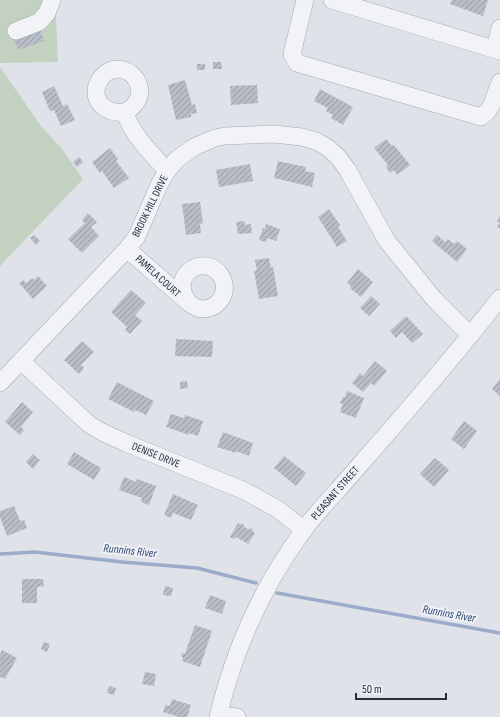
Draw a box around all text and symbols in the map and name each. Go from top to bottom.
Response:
street label: BROOK HILL DRIVE [129,173,171,239]
street label: PAMELA COURT [133,252,184,300]
street label: DENISE DRIVE [130,439,182,471]
street label: PLEASANT STREET [308,463,362,522]
water label: Runnins River [102,541,158,561]
water label: Runnins River [421,602,477,626]
scale bar [356,675,446,701]
text: 50 m [362,682,382,697]

